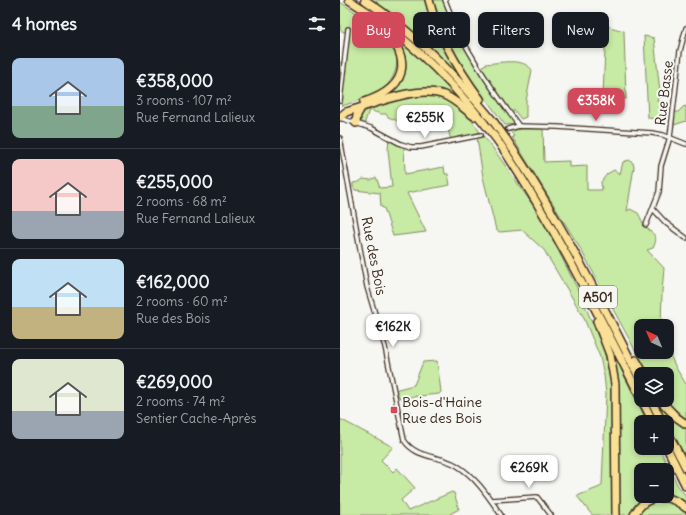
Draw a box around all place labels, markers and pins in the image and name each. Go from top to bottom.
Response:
pin: €358K [568,88,624,122]
pin: €255K [397,105,453,139]
pin: €162K [365,314,421,348]
place label: Bois-d'Haine Rue des Bois [402,393,482,427]
marker: Bois-d'Haine Rue des Bois [389,405,399,415]
pin: €269K [501,455,557,489]

